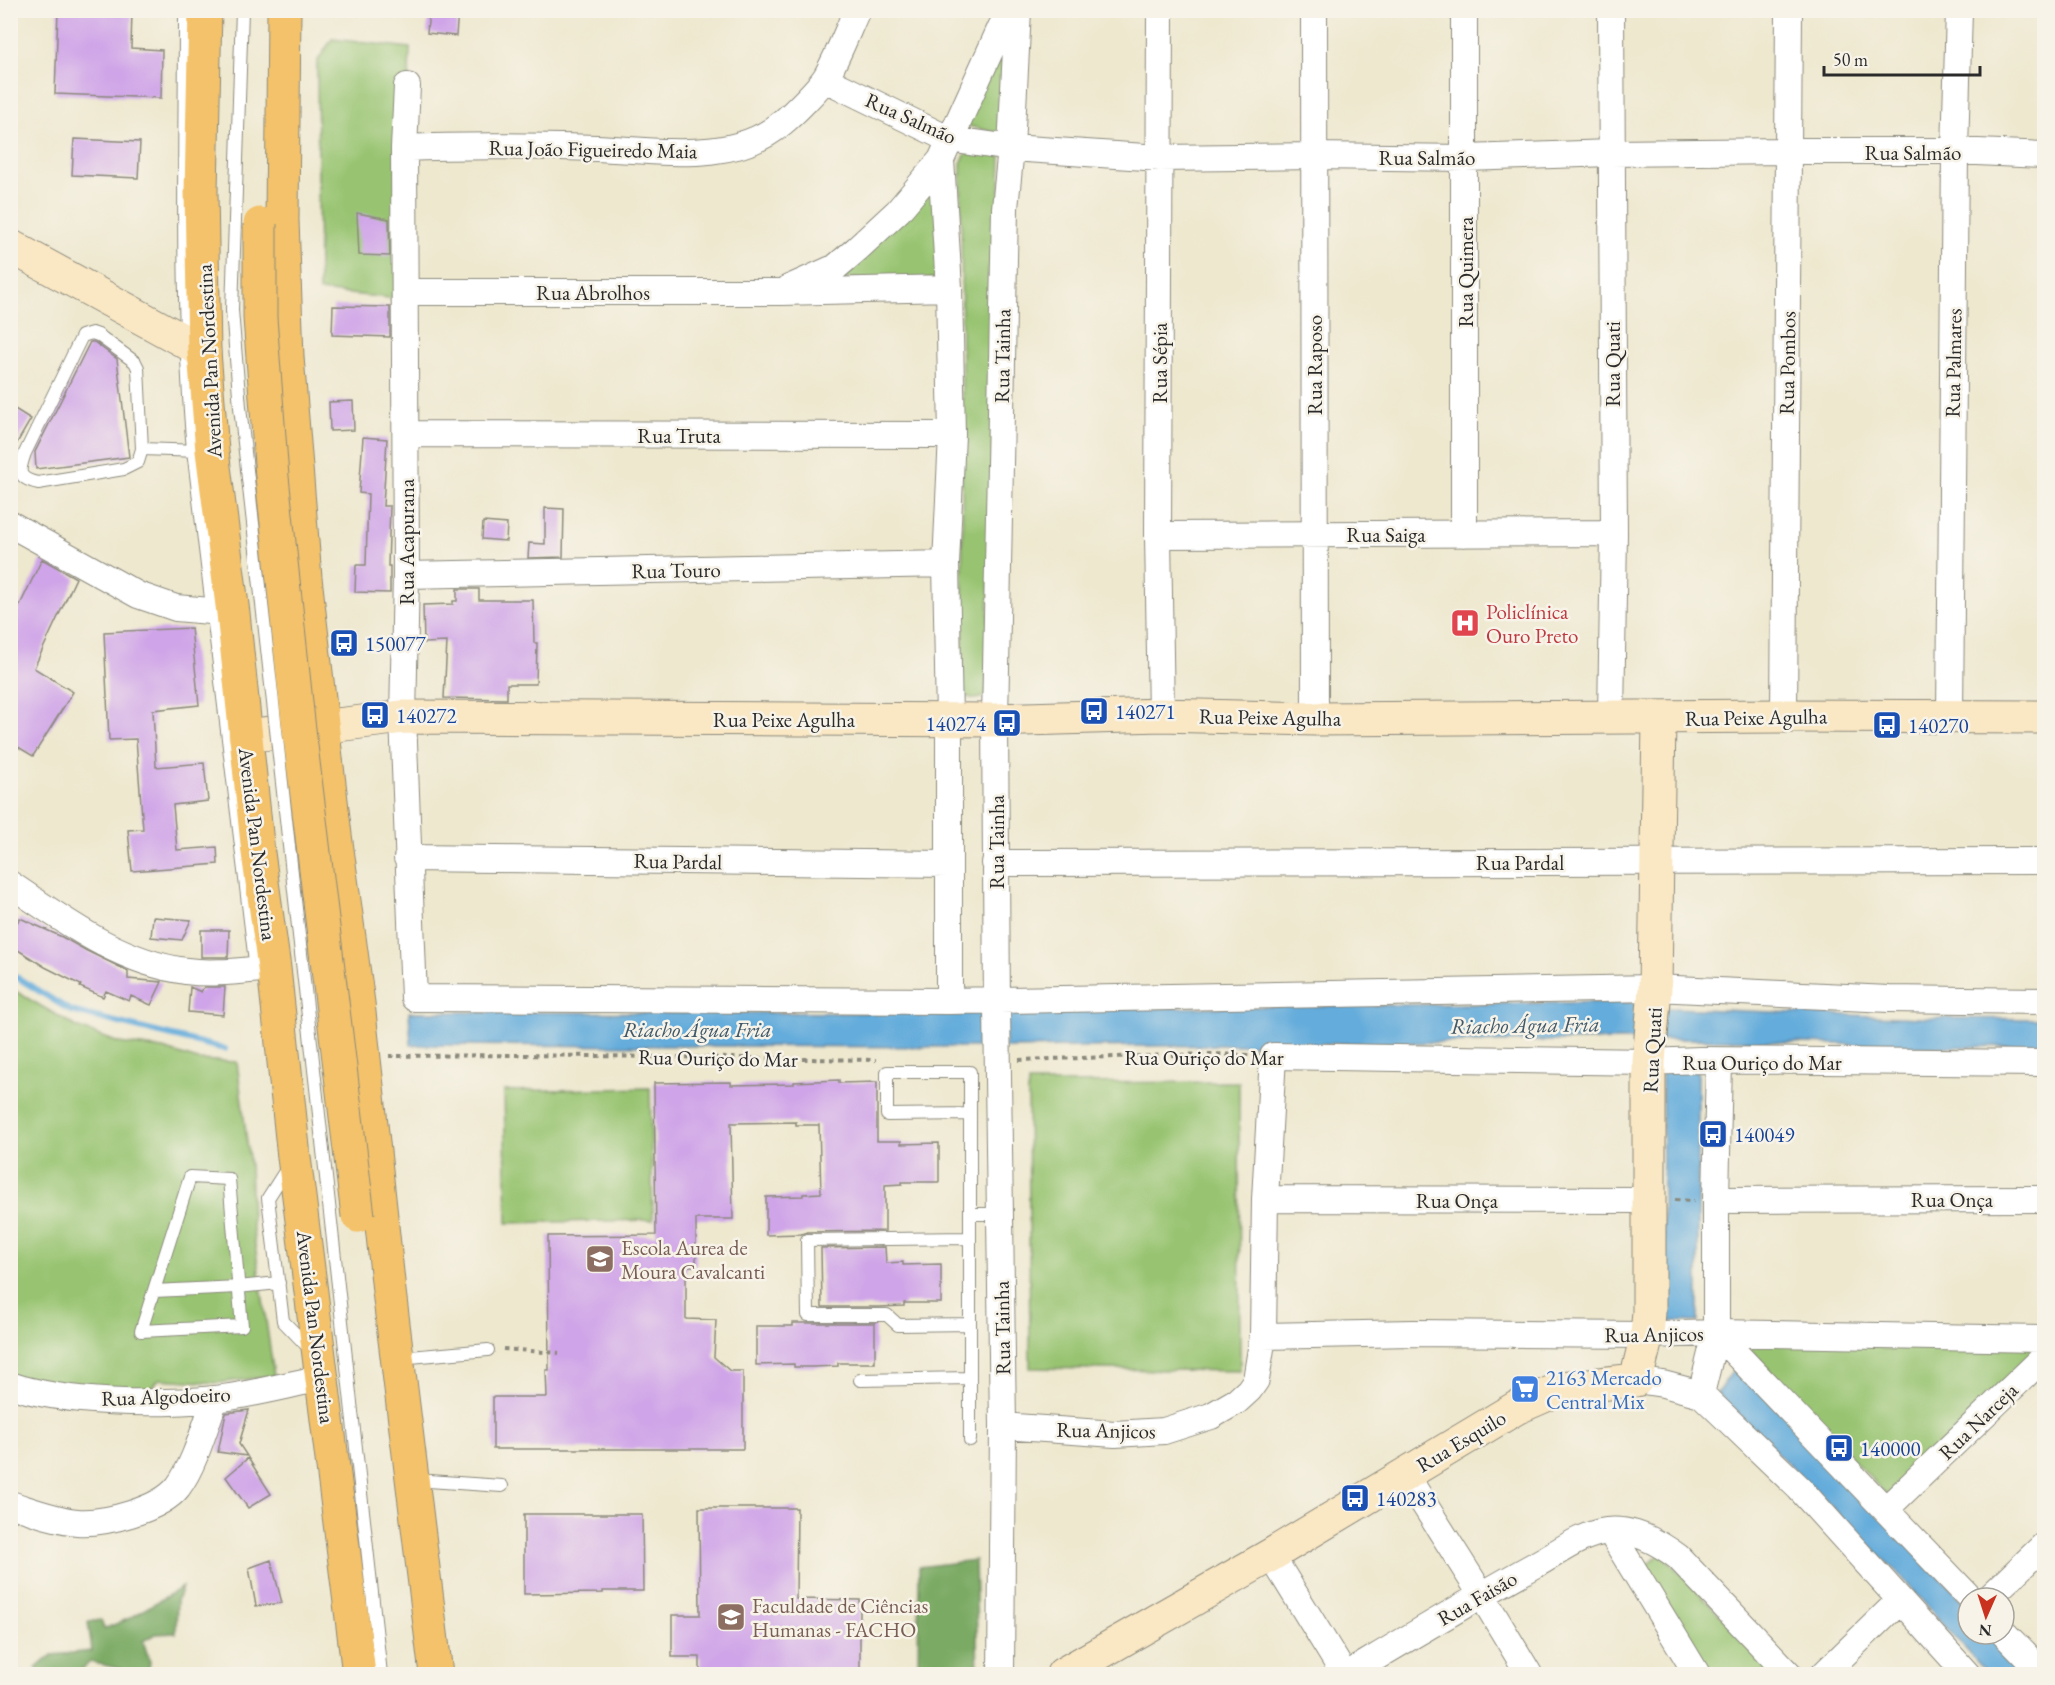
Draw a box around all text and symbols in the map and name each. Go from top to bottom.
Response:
scale bar [1824,39,1980,77]
text: 50 m [1833,48,1868,71]
street label: Rua Salmão [861,86,961,150]
street label: Rua João Figueiredo Maia [488,134,698,164]
street label: Rua Salmão [1865,139,1961,166]
street label: Rua Salmão [1379,144,1475,171]
street label: Rua Quimera [1452,216,1480,327]
street label: Avenida Pan Nordestina [190,263,228,460]
street label: Rua Abrolhos [536,279,650,306]
street label: Rua Tainha [988,308,1016,403]
street label: Rua Palmares [1939,308,1967,418]
street label: Rua Pombos [1773,311,1801,415]
street label: Rua Raposo [1301,315,1328,415]
street label: Rua Quati [1599,321,1627,407]
street label: Rua Sépia [1146,322,1173,404]
street label: Rua Truta [637,422,721,449]
street label: Rua Acapurana [393,478,420,605]
street label: Rua Saiga [1346,521,1426,548]
street label: Rua Touro [631,556,721,584]
place label: Policlínica Ouro Preto [1486,598,1578,649]
hospital icon: Policlínica Ouro Preto [1449,607,1481,639]
bus stop icon: 150077 [328,627,360,659]
place label: 150077 [365,630,426,657]
bus stop icon: 140271 [1078,695,1110,727]
place label: 140271 [1115,698,1175,725]
bus stop icon: 140272 [359,699,391,731]
place label: 140272 [396,702,456,729]
street label: Rua Peixe Agulha [1199,702,1342,732]
street label: Rua Peixe Agulha [1685,702,1828,732]
street label: Rua Peixe Agulha [713,706,856,733]
bus stop icon: 140274 [991,707,1023,739]
bus stop icon: 140270 [1871,709,1903,741]
place label: 140274 [926,710,987,737]
place label: 140270 [1908,712,1968,739]
street label: Avenida Pan Nordestina [233,745,283,943]
street label: Rua Tainha [983,794,1010,889]
street label: Rua Pardal [633,847,723,875]
street label: Rua Pardal [1476,849,1564,876]
street label: Rua Quati [1636,1006,1669,1094]
water label: Riacho Água Fria [1450,1009,1600,1041]
water label: Riacho Água Fria [622,1015,772,1044]
street label: Rua Ouriço do Mar [638,1043,798,1073]
street label: Rua Ouriço do Mar [1124,1044,1284,1071]
street label: Rua Ouriço do Mar [1682,1049,1842,1076]
bus stop icon: 140049 [1697,1118,1729,1150]
place label: 140049 [1734,1121,1794,1148]
street label: Rua Onça [1911,1186,1994,1213]
street label: Rua Onça [1416,1187,1499,1214]
street label: Avenida Pan Nordestina [291,1228,341,1426]
place label: Escola Aurea de Moura Cavalcanti [621,1234,765,1285]
school or university icon: Escola Aurea de Moura Cavalcanti [584,1243,616,1275]
street label: Rua Tainha [988,1280,1016,1375]
street label: Rua Anjicos [1604,1320,1704,1348]
place label: 2163 Mercado Central Mix [1546,1364,1662,1415]
supermarket icon: 2163 Mercado Central Mix [1509,1373,1541,1405]
street label: Rua Narceja [1933,1376,2024,1465]
street label: Rua Algodoeiro [101,1380,231,1412]
street label: Rua Esquilo [1411,1404,1511,1478]
street label: Rua Anjicos [1056,1416,1156,1444]
bus stop icon: 140000 [1823,1432,1855,1464]
place label: 140000 [1860,1435,1920,1462]
bus stop icon: 140283 [1339,1482,1371,1514]
place label: 140283 [1376,1485,1436,1512]
street label: Rua Faisão [1432,1564,1522,1632]
north arrow [1956,1586,2016,1646]
place label: Faculdade de Ciências Humanas - FACHO [752,1592,929,1643]
school or university icon: Faculdade de Ciências Humanas - FACHO [715,1601,747,1633]
text: N [1978,1620,1992,1641]

